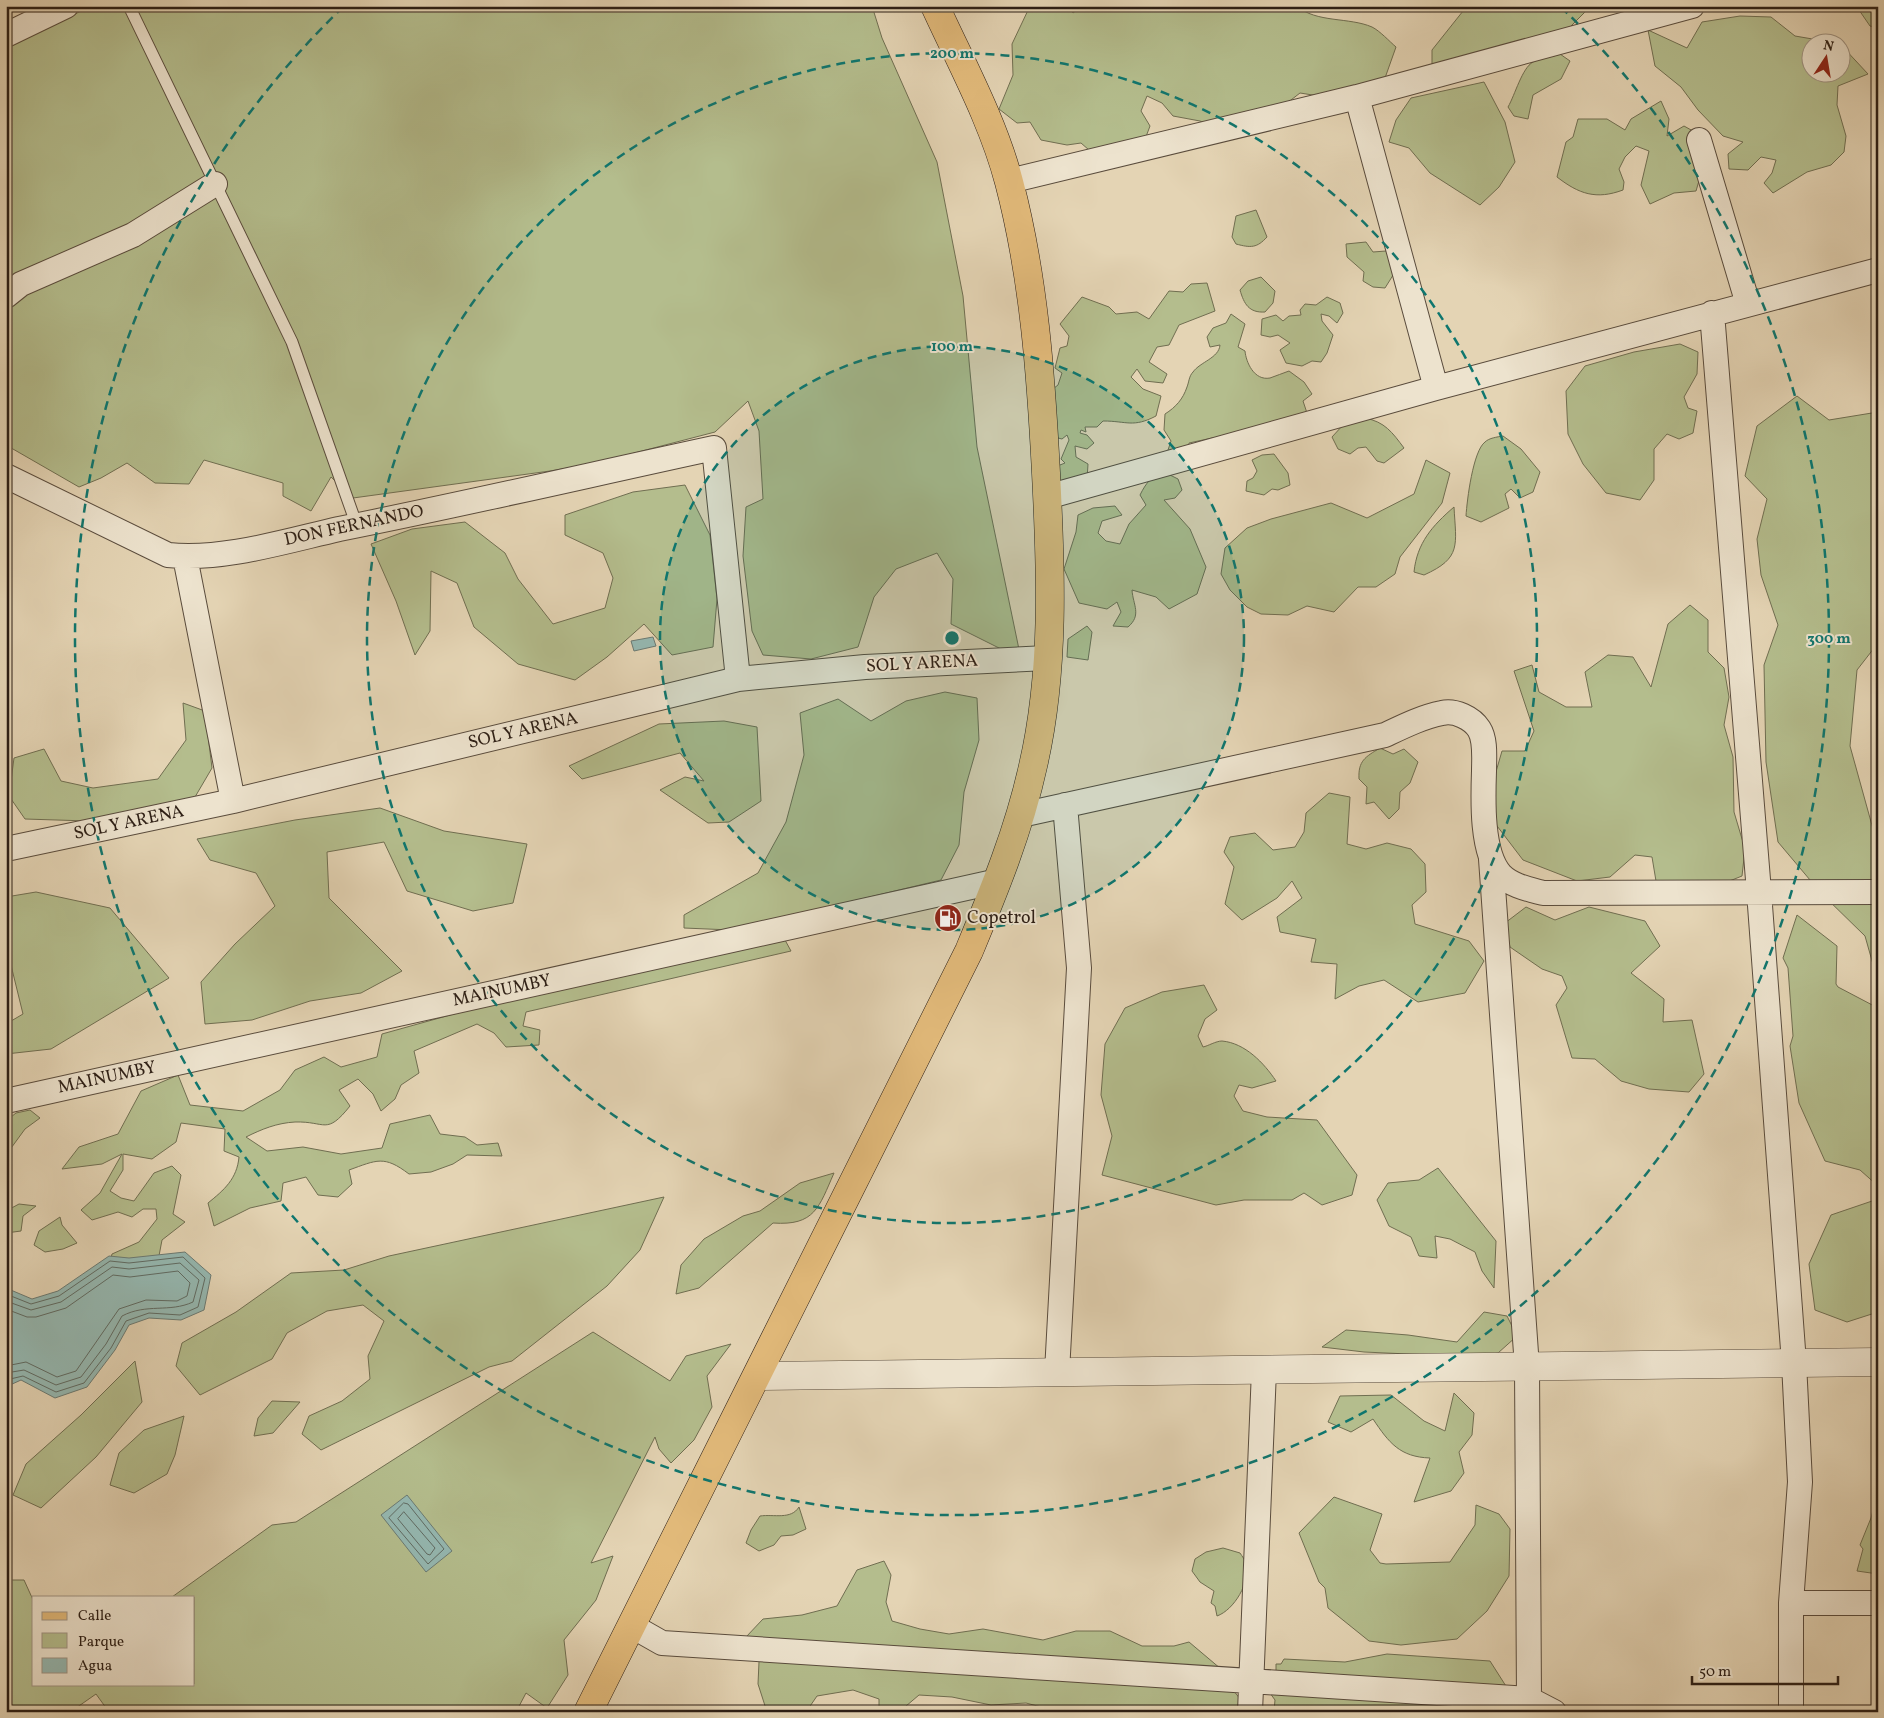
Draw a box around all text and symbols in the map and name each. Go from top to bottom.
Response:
north arrow [1802,32,1852,82]
text: N [1821,36,1835,57]
text: 200 m [930,44,974,65]
text: 100 m [931,337,974,358]
street label: DON FERNANDO [282,499,426,553]
centre of rings [943,629,961,647]
text: 300 m [1807,629,1851,650]
street label: SOL Y ARENA [865,649,979,679]
street label: SOL Y ARENA [466,706,581,756]
street label: SOL Y ARENA [72,799,187,847]
fuel station icon: Copetrol [933,903,963,933]
place label: Copetrol [967,906,1036,931]
street label: MAINUMBY [450,968,554,1014]
street label: MAINUMBY [55,1055,159,1101]
legend [32,1596,195,1686]
text: Calle [78,1606,111,1627]
text: Parque [78,1632,124,1653]
scale bar [1692,1653,1838,1685]
text: Agua [78,1656,112,1677]
text: 50 m [1699,1662,1731,1683]

